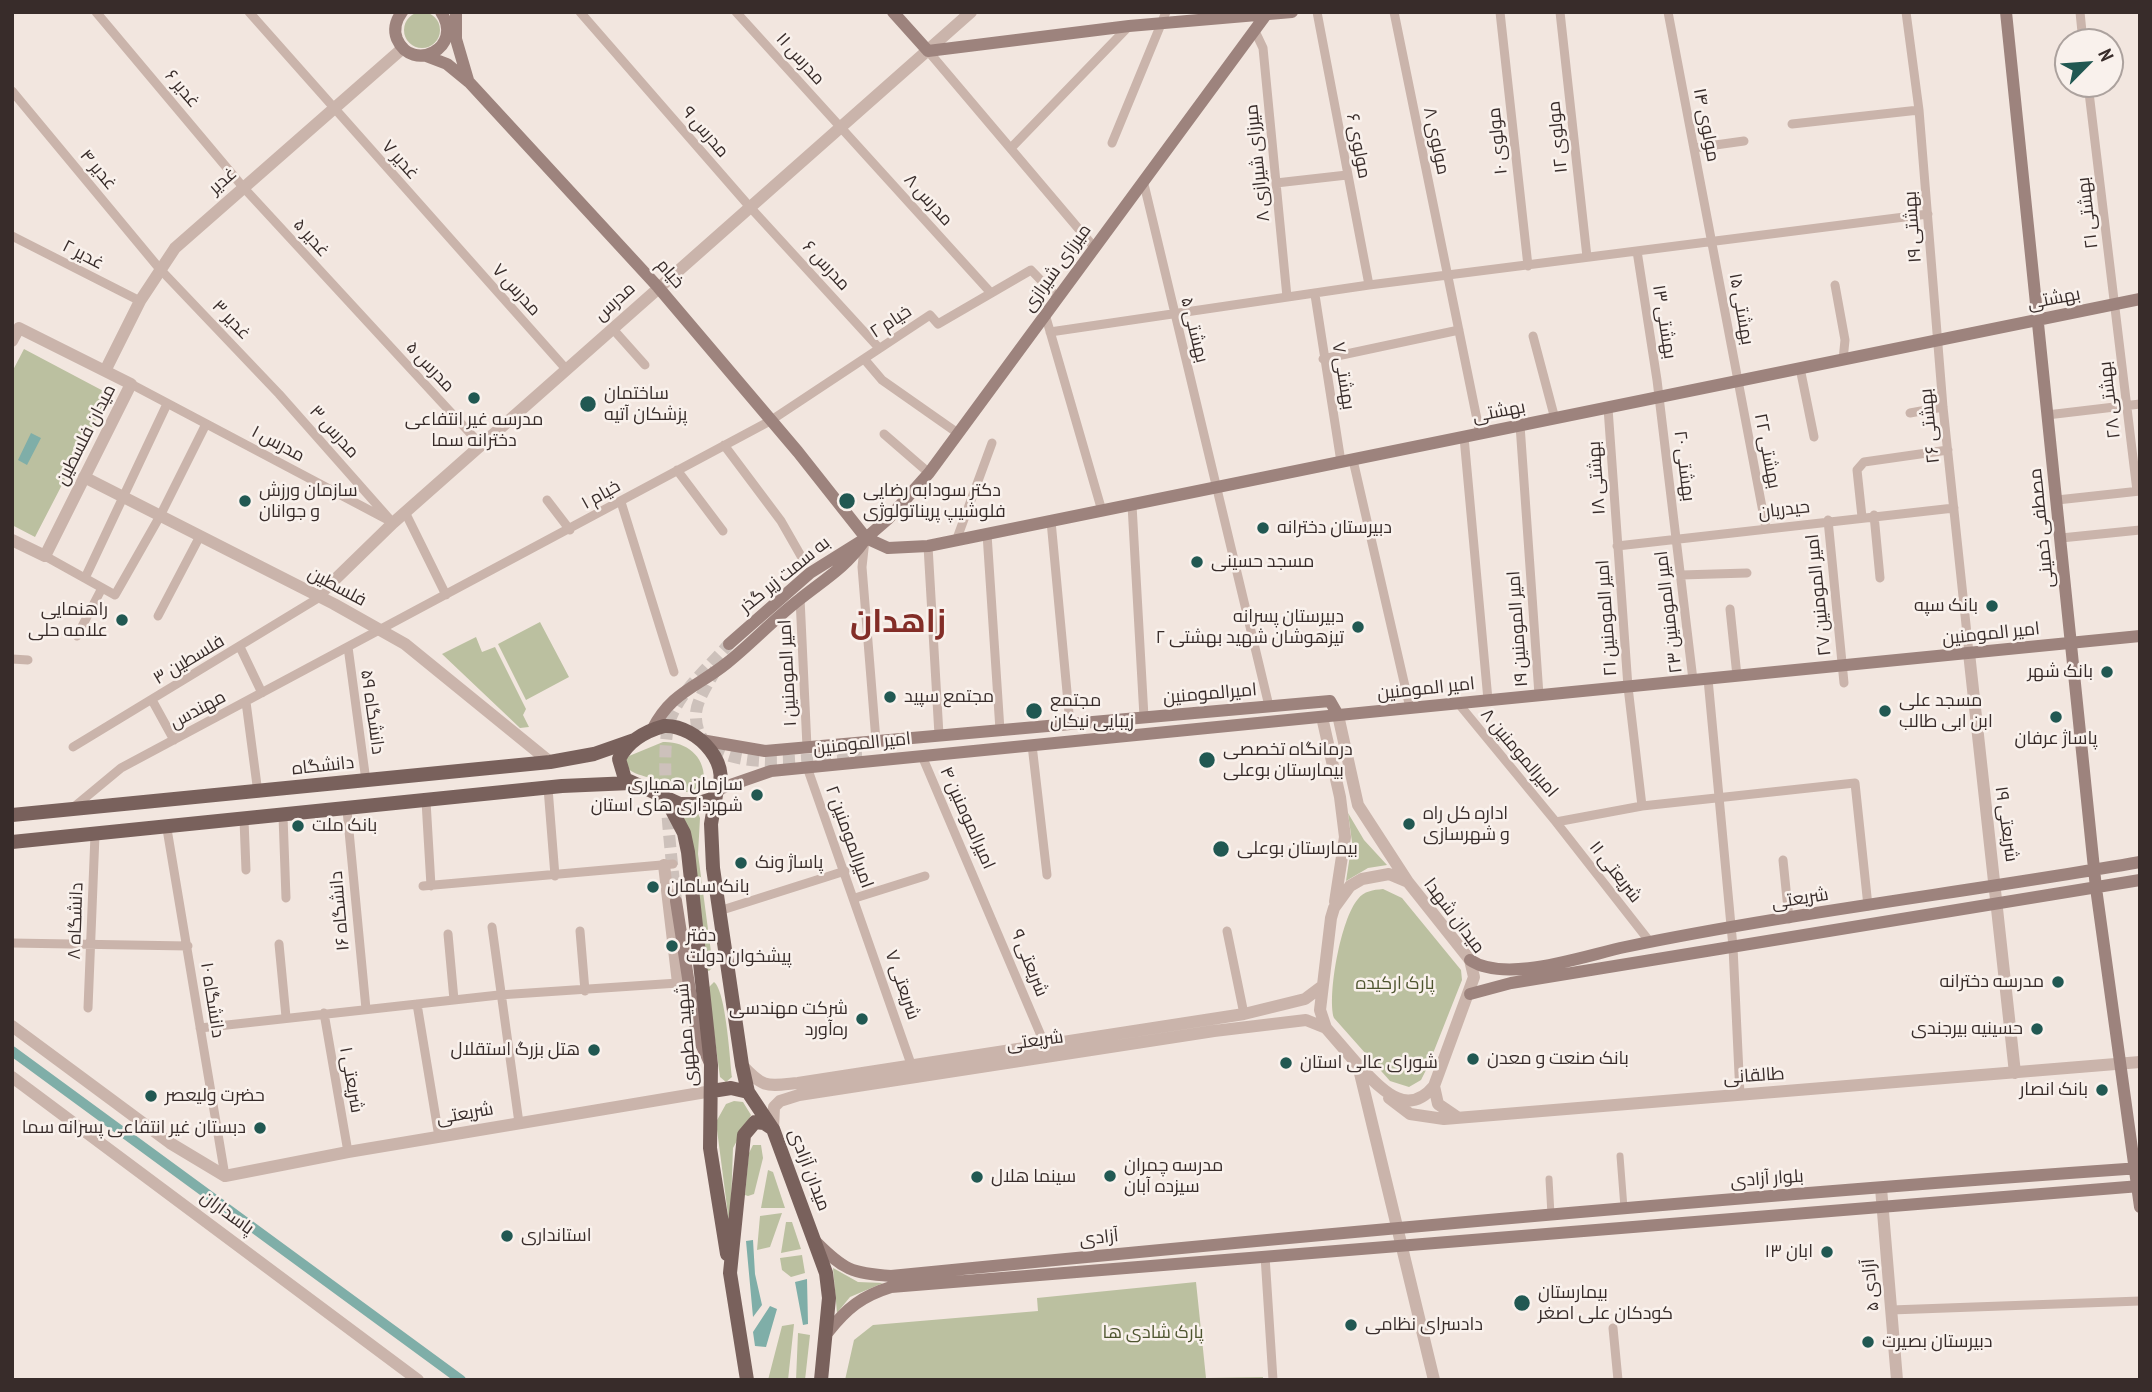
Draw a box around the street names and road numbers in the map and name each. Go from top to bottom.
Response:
street label: مدرس ۱۱ [771,28,829,90]
street label: غدیر ۶ [160,66,204,112]
street label: مولوی ۱۴ [1688,86,1724,164]
street label: مولوی ۱۲ [1543,100,1573,174]
street label: مدرس ۹ [677,102,733,162]
street label: میرزای شیرازی ۸ [1241,103,1275,223]
street label: مولوی ۸ [1418,105,1454,177]
street label: مولوی ۱۰ [1484,106,1512,176]
street label: مولوی ۶ [1341,112,1375,180]
street label: غدیر ۷ [377,136,423,184]
street label: غدیر ۴ [75,145,121,195]
street label: غدیر [204,163,242,199]
street label: مدرس ۸ [899,169,957,231]
street label: بهشتی ۲۱ [2073,176,2103,250]
street label: بهشتی ۱۹ [1900,190,1926,264]
street label: غدیر ۵ [288,214,334,262]
street label: میرزای شیرازی [1018,220,1096,316]
street label: غدیر ۲ [59,235,107,275]
street label: مدرس ۶ [798,237,854,295]
street label: خیام [651,255,689,293]
street label: مدرس ۷ [487,259,545,321]
street label: بهشتی ۱۵ [1724,271,1758,347]
street label: مدرس [590,278,640,326]
street label: بهشتی ۱۳ [1647,283,1681,361]
street label: بهشتی [2026,283,2082,315]
street label: بهشتی ۵ [1175,295,1213,365]
street label: غدیر ۳ [207,296,255,344]
street label: خیام ۲ [866,301,916,343]
street label: مدرس ۵ [401,337,459,397]
street label: بهشتی ۷ [1327,341,1359,411]
street label: بهشتی ۲۸ [2095,360,2125,440]
street label: میدان فلسطین [51,381,121,489]
street label: بهشتی ۲۶ [1915,387,1945,465]
street label: بهشتی [1471,396,1527,428]
street label: مدرس ۳ [305,401,363,463]
street label: بهشتی ۲۲ [1749,412,1785,490]
street label: مدرس ۱ [248,421,308,467]
street label: بهشتی ۲۰ [1669,429,1699,503]
street label: بهشتی ۱۸ [1584,440,1610,516]
street label: مصطفی خمینی [2025,467,2059,589]
street label: خیام ۱ [578,476,624,514]
street label: حیدریان [1757,496,1811,524]
street label: به سمت زیر گذر [736,532,834,618]
street label: امیر المومنین ۲۷ [1802,533,1836,657]
street label: امیر المومنین ۲۳ [1651,549,1687,675]
street label: امیر المومنین ۲۱ [1592,559,1622,677]
street label: فلسطین [304,563,370,611]
street label: امیر المومنین ۱۹ [1503,570,1533,688]
street label: امیر المومنین [1941,618,2041,650]
street label: امیر المومنین ۱ [774,619,802,727]
street label: فلسطین ۳ [149,630,229,690]
street label: دانشگاه ۵۹ [355,668,389,756]
street label: امیر المومنین [1376,673,1476,705]
street label: امیرالمومنین [1162,679,1258,709]
street label: مهندس [166,686,230,734]
street label: امیرالمومنین ۸ [1476,704,1562,802]
street label: امیر المومنین [812,728,912,760]
street label: دانشگاه [291,752,355,780]
street label: امیرالمومنین ۴ [935,763,999,873]
street label: امیرالمومنین ۲ [820,783,878,891]
street label: شریعتی ۱۹ [1990,785,2022,863]
street label: شریعتی ۱۱ [1584,837,1646,907]
street label: دانشگاه ۱۶ [326,870,354,952]
street label: میدان شهدا [1419,874,1489,958]
street label: دانشگاه ۸ [64,882,88,960]
street label: شریعتی [1770,884,1830,914]
street label: شریعتی ۹ [1006,926,1052,1000]
street label: شریعتی ۷ [880,947,924,1023]
street label: دانشگاه ۱۰ [195,961,229,1039]
street label: شهید مطهری [672,982,702,1088]
street label: شریعتی [1005,1026,1065,1056]
street label: شریعتی ۱ [335,1045,367,1115]
street label: طالقانی [1723,1063,1785,1089]
street label: شریعتی [435,1098,495,1130]
street label: میدان آزادی [783,1126,835,1214]
street label: بلوار آزادی [1730,1166,1804,1192]
street label: پاسداران [196,1186,258,1240]
street label: آزادی [1078,1225,1120,1251]
street label: آزادی ۵ [1858,1258,1884,1312]

